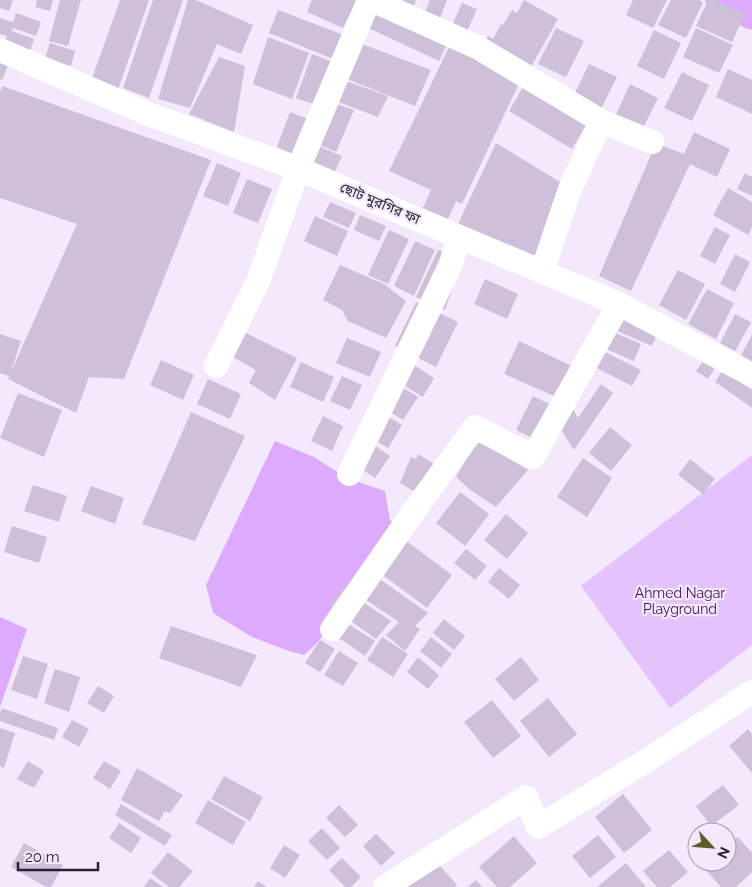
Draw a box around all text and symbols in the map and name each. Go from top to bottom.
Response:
street label: ছোট মুরগির ফা [337,179,423,228]
park label: Ahmed Nagar Playground [635,585,725,617]
north arrow [687,822,737,872]
scale bar [18,840,98,872]
text: N [714,844,733,861]
text: 20 m [25,848,60,866]

